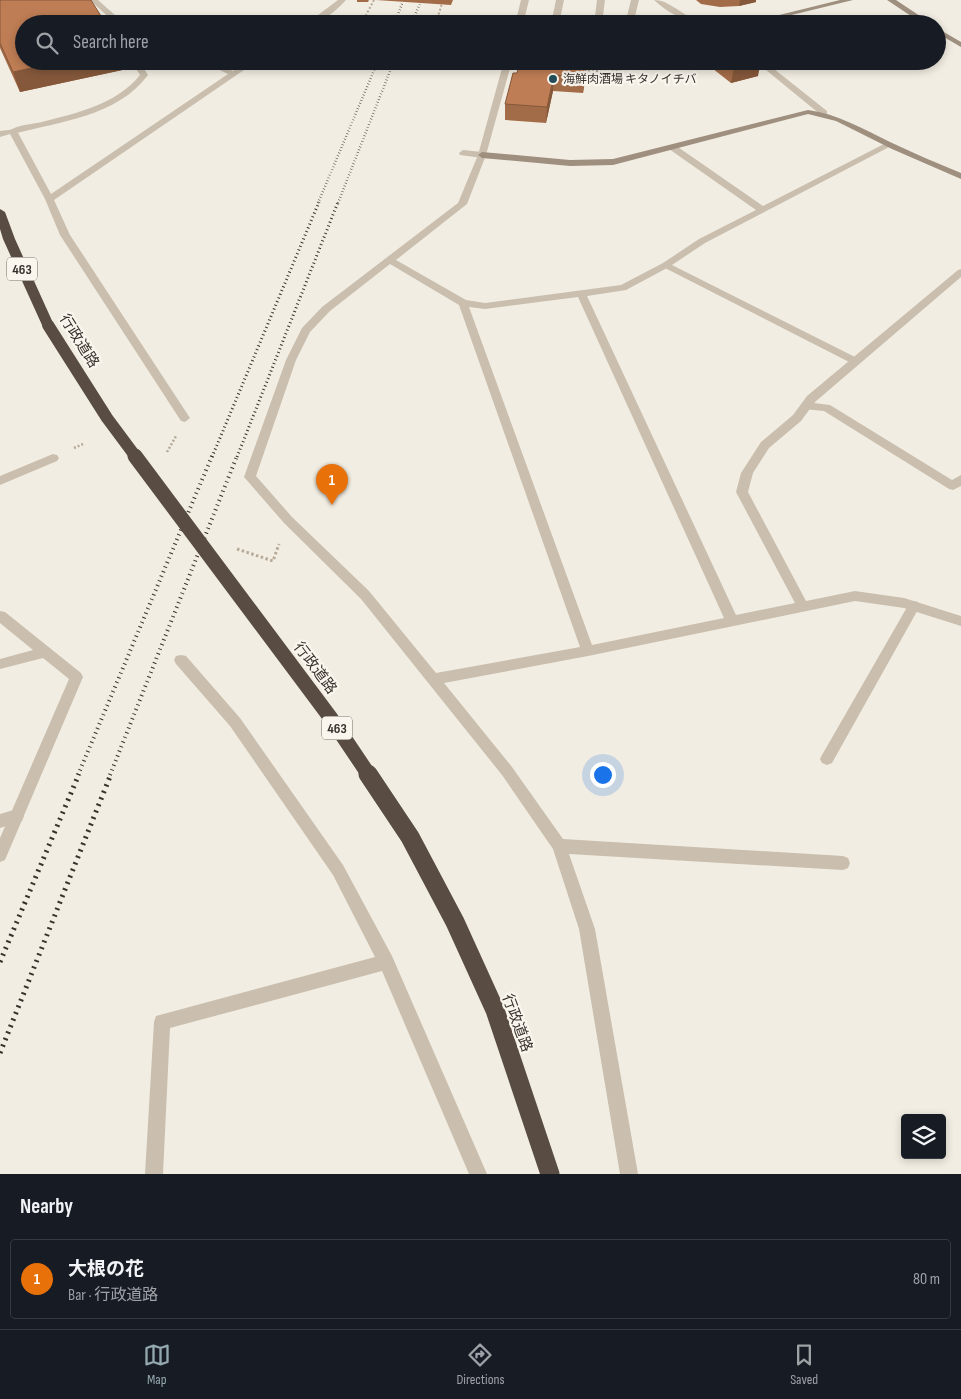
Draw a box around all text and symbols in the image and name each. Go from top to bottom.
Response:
search box [15,15,946,70]
icon: search [33,29,61,57]
text: Search here [73,31,149,54]
place label: 海鮮肉酒場 キタノイチバ [563,72,697,87]
marker: 海鮮肉酒場 キタノイチバ [547,73,559,85]
road number: 463 [7,258,37,280]
street label: 行政道路 [55,311,103,371]
pin: 1 [316,464,348,505]
street label: 行政道路 [289,638,341,698]
road number: 463 [322,716,352,740]
your location [590,762,616,788]
street label: 行政道路 [498,992,536,1054]
map controls [901,1114,946,1159]
button: layers [901,1114,946,1159]
text: Nearby [20,1194,73,1219]
text: 大根の花 [68,1258,144,1281]
text: 1 [34,1270,40,1289]
text: 80 m [913,1270,940,1289]
text: Bar · 行政道路 [68,1286,158,1305]
tab: Map [143,1341,171,1388]
tab: Directions [456,1341,505,1388]
tab: Saved [790,1341,818,1388]

